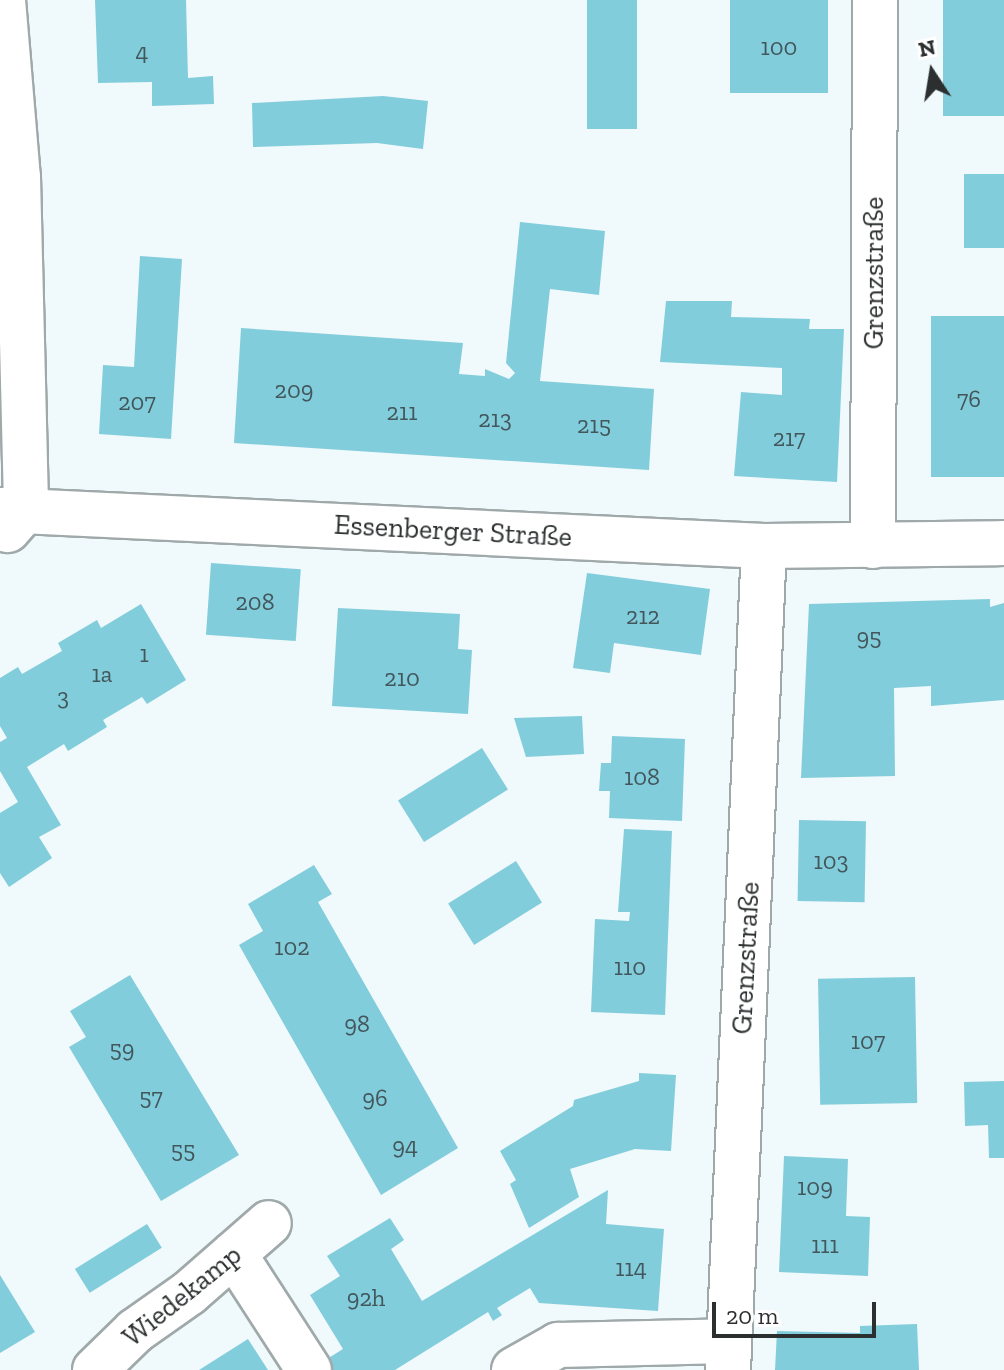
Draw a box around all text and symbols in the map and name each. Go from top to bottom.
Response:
north arrow [892,32,972,112]
house number: 100 [761,33,797,61]
text: N [916,33,938,63]
house number: 4 [136,38,148,66]
street label: Grenzstraße [857,197,891,349]
house number: 209 [275,376,313,404]
house number: 76 [957,385,981,413]
house number: 207 [118,388,156,416]
house number: 211 [387,398,417,426]
house number: 213 [478,405,512,433]
house number: 215 [577,411,611,439]
house number: 217 [773,424,805,452]
street label: Essenberger Straße [333,508,573,554]
house number: 208 [235,588,275,616]
house number: 212 [626,602,660,630]
house number: 95 [856,623,882,651]
house number: 1 [139,640,149,668]
house number: 1a [92,660,112,688]
house number: 210 [384,664,420,692]
house number: 3 [57,683,69,711]
house number: 108 [624,763,660,791]
house number: 103 [814,847,848,875]
street label: Grenzstraße [725,881,767,1035]
house number: 102 [274,933,310,961]
house number: 110 [614,953,646,981]
house number: 98 [344,1010,370,1038]
house number: 107 [851,1027,885,1055]
house number: 59 [109,1035,135,1063]
house number: 57 [139,1083,163,1111]
house number: 96 [362,1084,388,1112]
house number: 94 [392,1132,418,1160]
house number: 55 [171,1136,195,1164]
house number: 109 [797,1173,833,1201]
house number: 111 [811,1231,839,1259]
street label: Wiedekamp [116,1238,248,1354]
house number: 114 [615,1254,647,1282]
house number: 92h [347,1284,385,1312]
scale bar [716,1286,880,1336]
text: 20 m [726,1301,778,1330]

